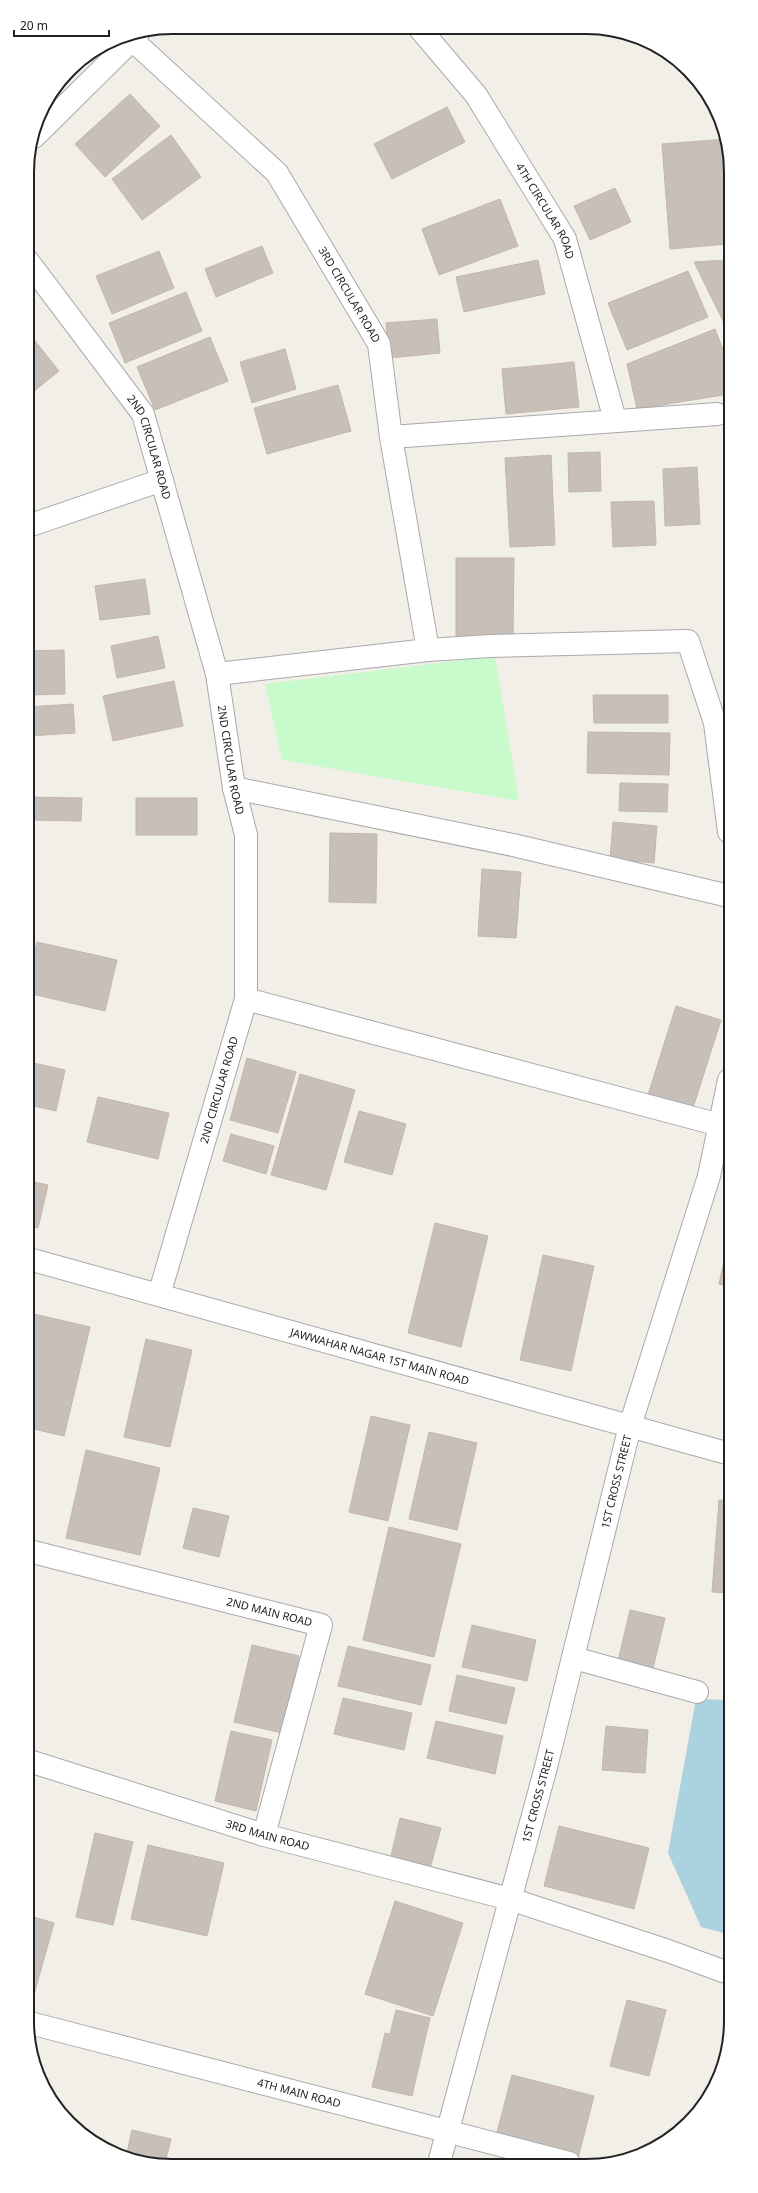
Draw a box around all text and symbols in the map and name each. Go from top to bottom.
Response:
scale bar [14,12,109,38]
text: 20 m [20,17,48,34]
street label: 4TH CIRCULAR ROAD [513,160,578,261]
street label: 3RD CIRCULAR ROAD [316,244,384,345]
street label: 2ND CIRCULAR ROAD [124,391,175,501]
street label: 2ND CIRCULAR ROAD [215,704,248,816]
street label: 2ND CIRCULAR ROAD [196,1035,241,1145]
street label: JAWWAHAR NAGAR 1ST MAIN ROAD [288,1324,471,1388]
street label: 1ST CROSS STREET [597,1433,635,1530]
street label: 2ND MAIN ROAD [225,1593,314,1630]
street label: 1ST CROSS STREET [518,1748,557,1844]
street label: 3RD MAIN ROAD [224,1815,311,1854]
street label: 4TH MAIN ROAD [256,2074,343,2110]

